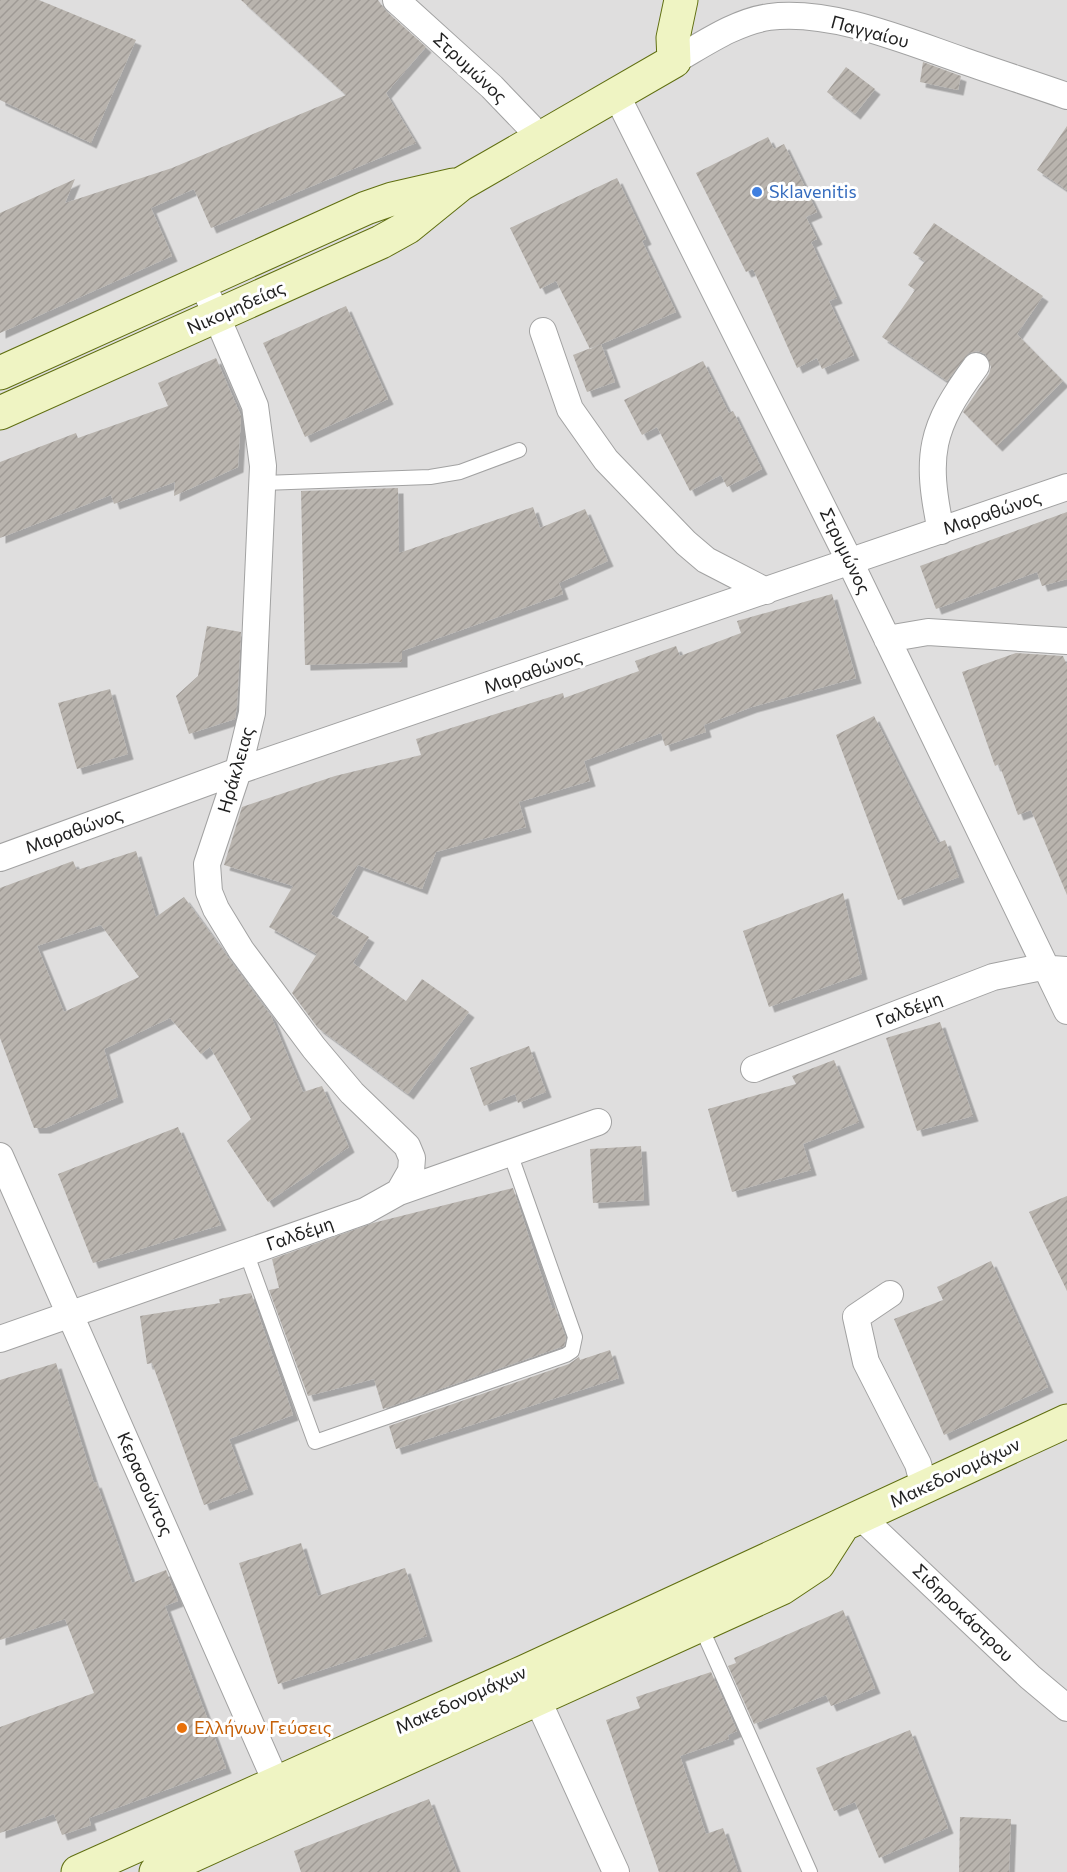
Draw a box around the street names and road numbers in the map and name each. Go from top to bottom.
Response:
street label: Παγγαίου [829,10,912,52]
street label: Στρυμώνος [429,28,512,107]
street label: Νικομηδείας [183,276,288,338]
street label: Μαραθώνος [940,485,1044,539]
street label: Στρυμώνος [816,504,876,597]
street label: Μαραθώνος [481,644,585,698]
street label: Ηράκλειας [212,724,258,815]
street label: Μαραθώνος [22,802,126,858]
street label: Γαλδέμη [872,986,945,1032]
street label: Γαλδέμη [263,1211,336,1255]
street label: Κερασούντος [113,1428,179,1539]
street label: Μακεδονομάχων [886,1432,1023,1512]
street label: Σιδηροκάστρου [909,1559,1019,1666]
street label: Μακεδονομάχων [392,1660,530,1738]

